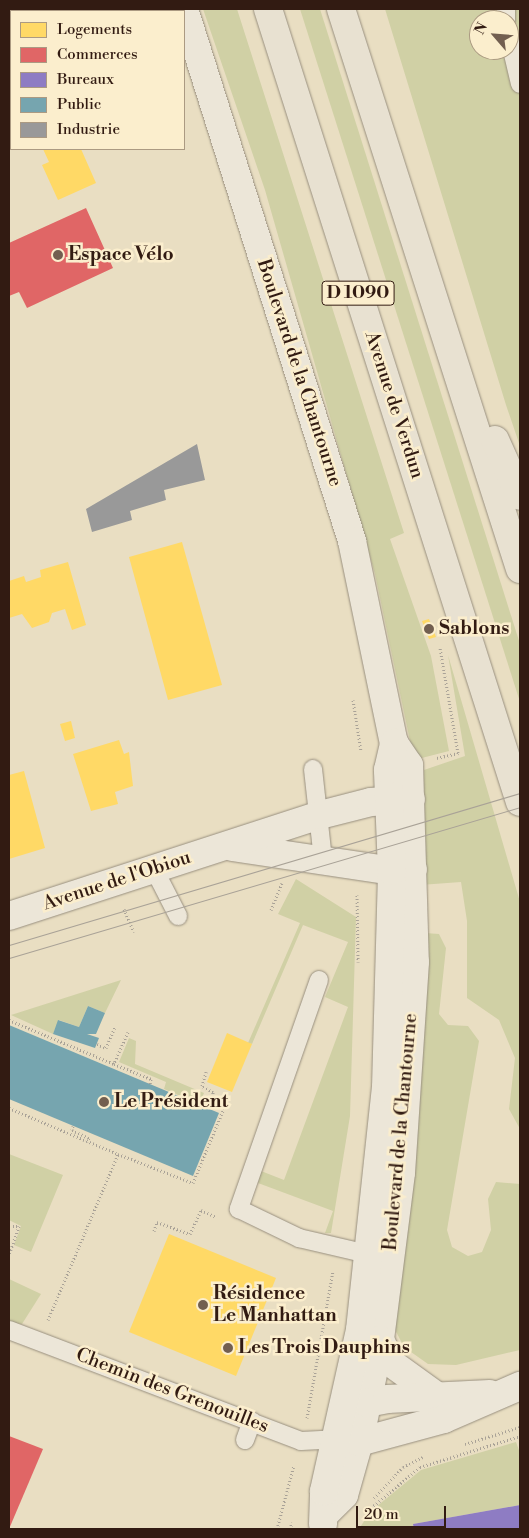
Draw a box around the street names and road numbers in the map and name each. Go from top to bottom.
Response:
street label: Boulevard de la Chantourne [251,256,347,490]
road number: D 1090 [320,278,396,308]
street label: Avenue de Verdun [359,329,429,481]
street label: Avenue de l'Obiou [40,846,194,916]
street label: Boulevard de la Chantourne [379,1012,423,1252]
street label: Chemin des Grenouilles [72,1344,272,1438]

